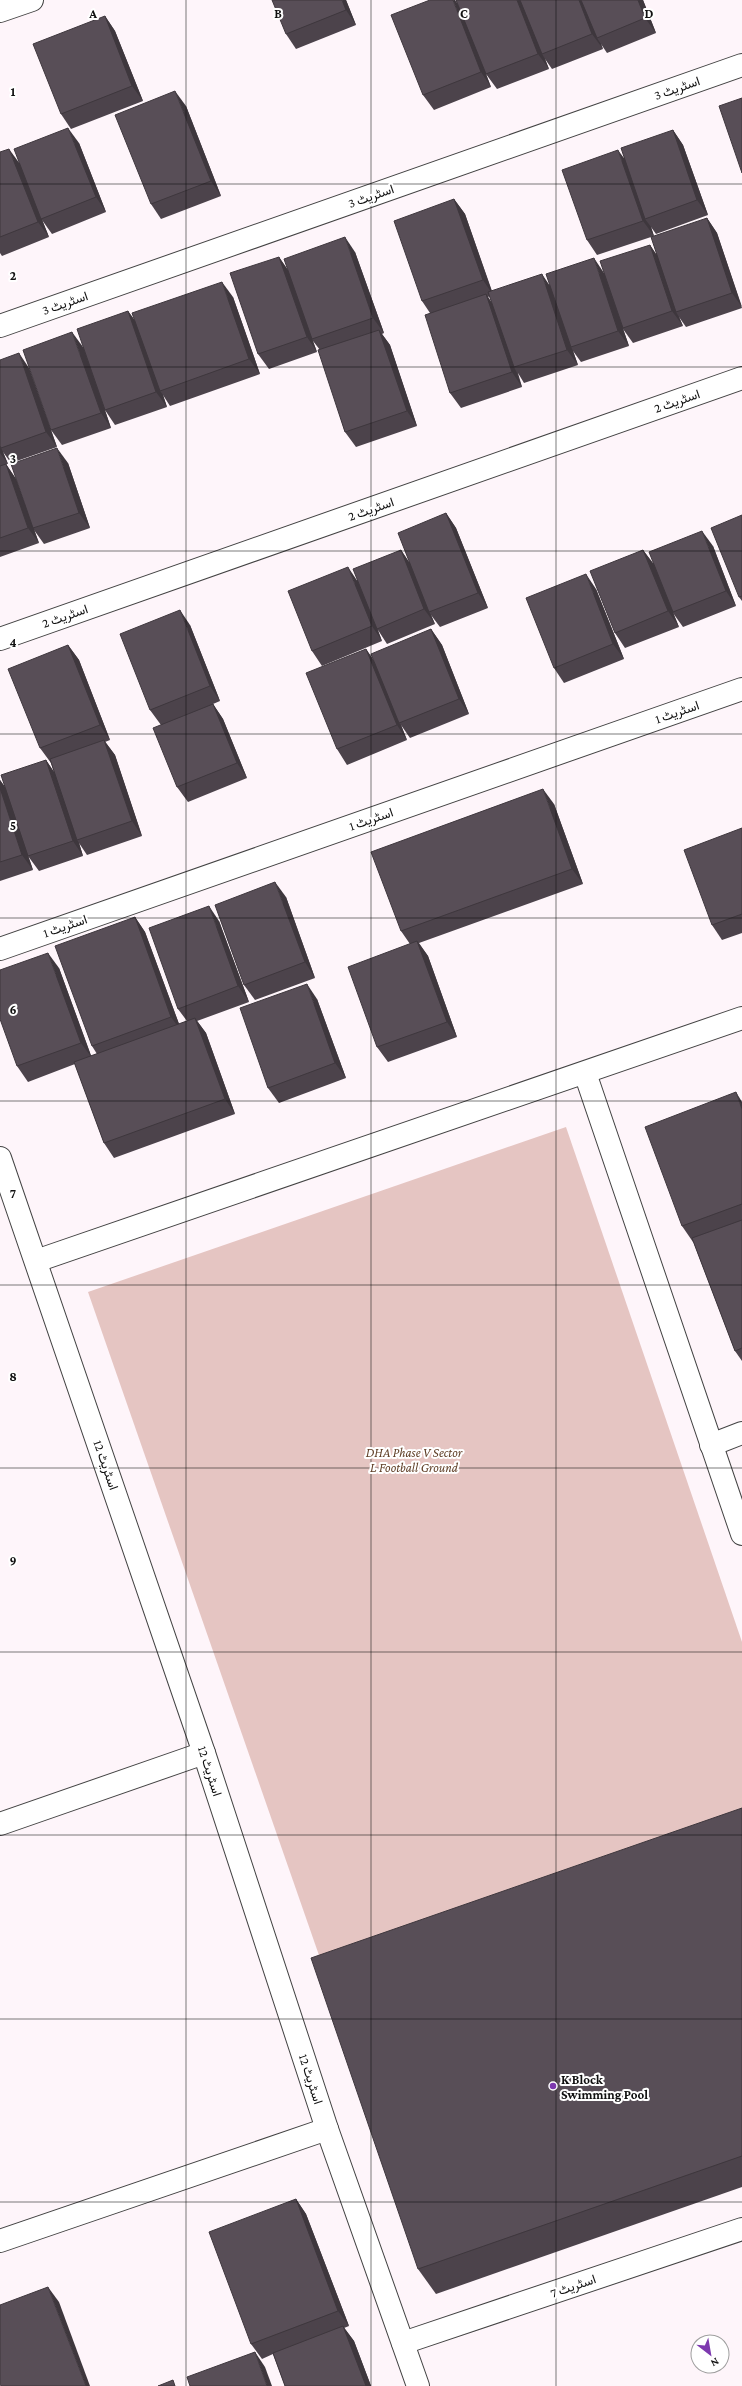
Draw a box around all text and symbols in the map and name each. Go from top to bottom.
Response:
text: A [88,6,97,21]
text: B [274,6,282,21]
text: C [460,6,468,21]
text: D [645,6,654,21]
street label: اسٹریٹ 3 [652,73,702,104]
text: 1 [11,84,16,99]
street label: اسٹریٹ 3 [346,181,396,212]
text: 2 [10,268,17,283]
street label: اسٹریٹ 3 [40,288,90,319]
street label: اسٹریٹ 2 [652,386,702,417]
text: 3 [10,451,16,466]
street label: اسٹریٹ 2 [346,494,396,525]
street label: اسٹریٹ 2 [40,601,90,632]
text: 4 [9,635,17,650]
street label: اسٹریٹ 1 [653,697,701,727]
street label: اسٹریٹ 1 [347,804,395,834]
text: 5 [10,818,16,833]
street label: اسٹریٹ 1 [41,911,89,941]
text: 6 [9,1002,17,1017]
text: 7 [10,1186,16,1201]
text: 8 [9,1369,17,1384]
street label: اسٹریٹ 12 [90,1438,122,1492]
park label: DHA Phase V Sector L Football Ground [366,1445,463,1475]
text: 9 [9,1553,17,1568]
street label: اسٹریٹ 12 [194,1744,225,1798]
street label: اسٹریٹ 12 [295,2052,326,2106]
place label: K Block Swimming Pool [561,2072,648,2102]
marker: K Block Swimming Pool [548,2081,558,2091]
street label: اسٹریٹ 7 [548,2271,598,2302]
north arrow [690,2334,730,2374]
text: N [708,2355,721,2370]

